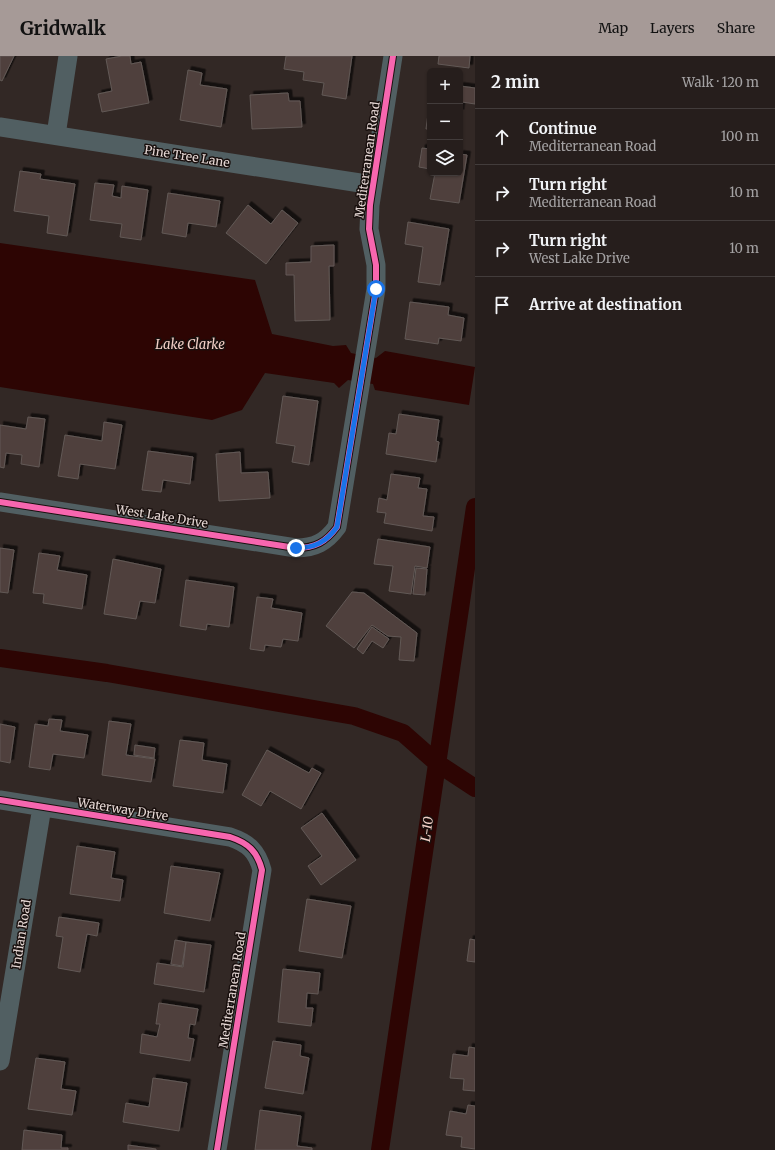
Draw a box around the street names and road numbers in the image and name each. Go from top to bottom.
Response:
street label: Mediterranean Road [351,101,383,219]
street label: Pine Tree Lane [143,142,231,170]
street label: West Lake Drive [114,501,209,531]
street label: Waterway Drive [76,794,169,824]
street label: Indian Road [8,898,34,970]
street label: Mediterranean Road [215,931,249,1049]

